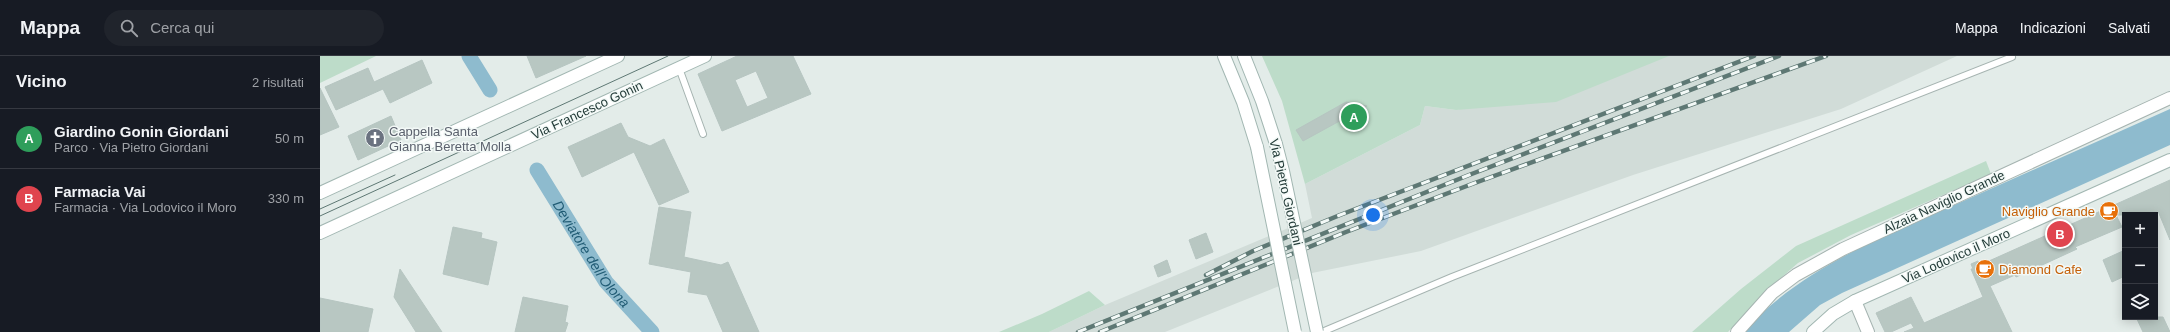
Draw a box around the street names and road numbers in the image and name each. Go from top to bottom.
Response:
street label: Via Francesco Gonin [529,78,645,142]
street label: Via Pietro Giordani [1266,137,1306,247]
street label: Alzaia Naviglio Grande [1881,167,2007,237]
street label: Via Lodovico il Moro [1900,225,2012,287]

